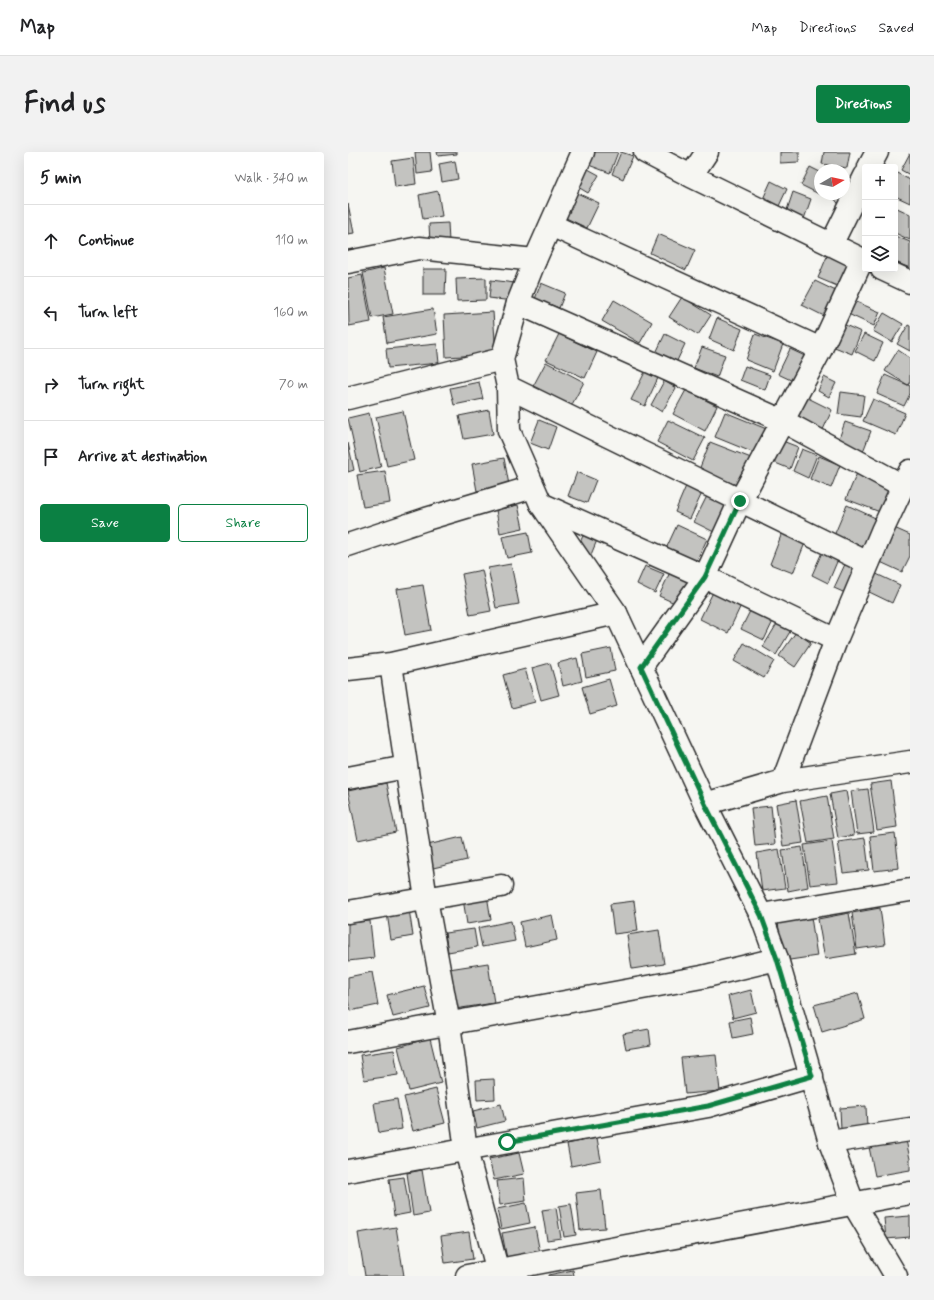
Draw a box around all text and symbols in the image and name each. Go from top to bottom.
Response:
text: Map [20,15,55,40]
text: Map [751,19,777,37]
text: Directions [799,19,857,37]
text: Saved [879,19,914,37]
button: Directions [816,85,910,123]
text: Find us [24,86,105,123]
north arrow [814,164,850,200]
map controls [862,164,898,272]
button: + [862,164,898,200]
text: 5 min [40,167,82,189]
text: Walk · 340 m [234,170,308,187]
button: − [862,200,898,236]
icon: ahead [40,230,62,252]
text: Continue [78,231,134,251]
text: 110 m [275,232,308,249]
button: layers [862,236,898,272]
icon: left [40,302,62,324]
text: Turn left [78,303,138,323]
text: 160 m [273,304,308,321]
icon: right [40,374,62,396]
text: Turn right [78,375,145,395]
text: 70 m [279,376,308,393]
icon: arrive [40,446,62,468]
text: Arrive at destination [78,447,207,467]
route end [731,492,749,510]
button: Save [40,504,170,542]
button: Share [178,504,308,542]
route start [498,1133,516,1151]

